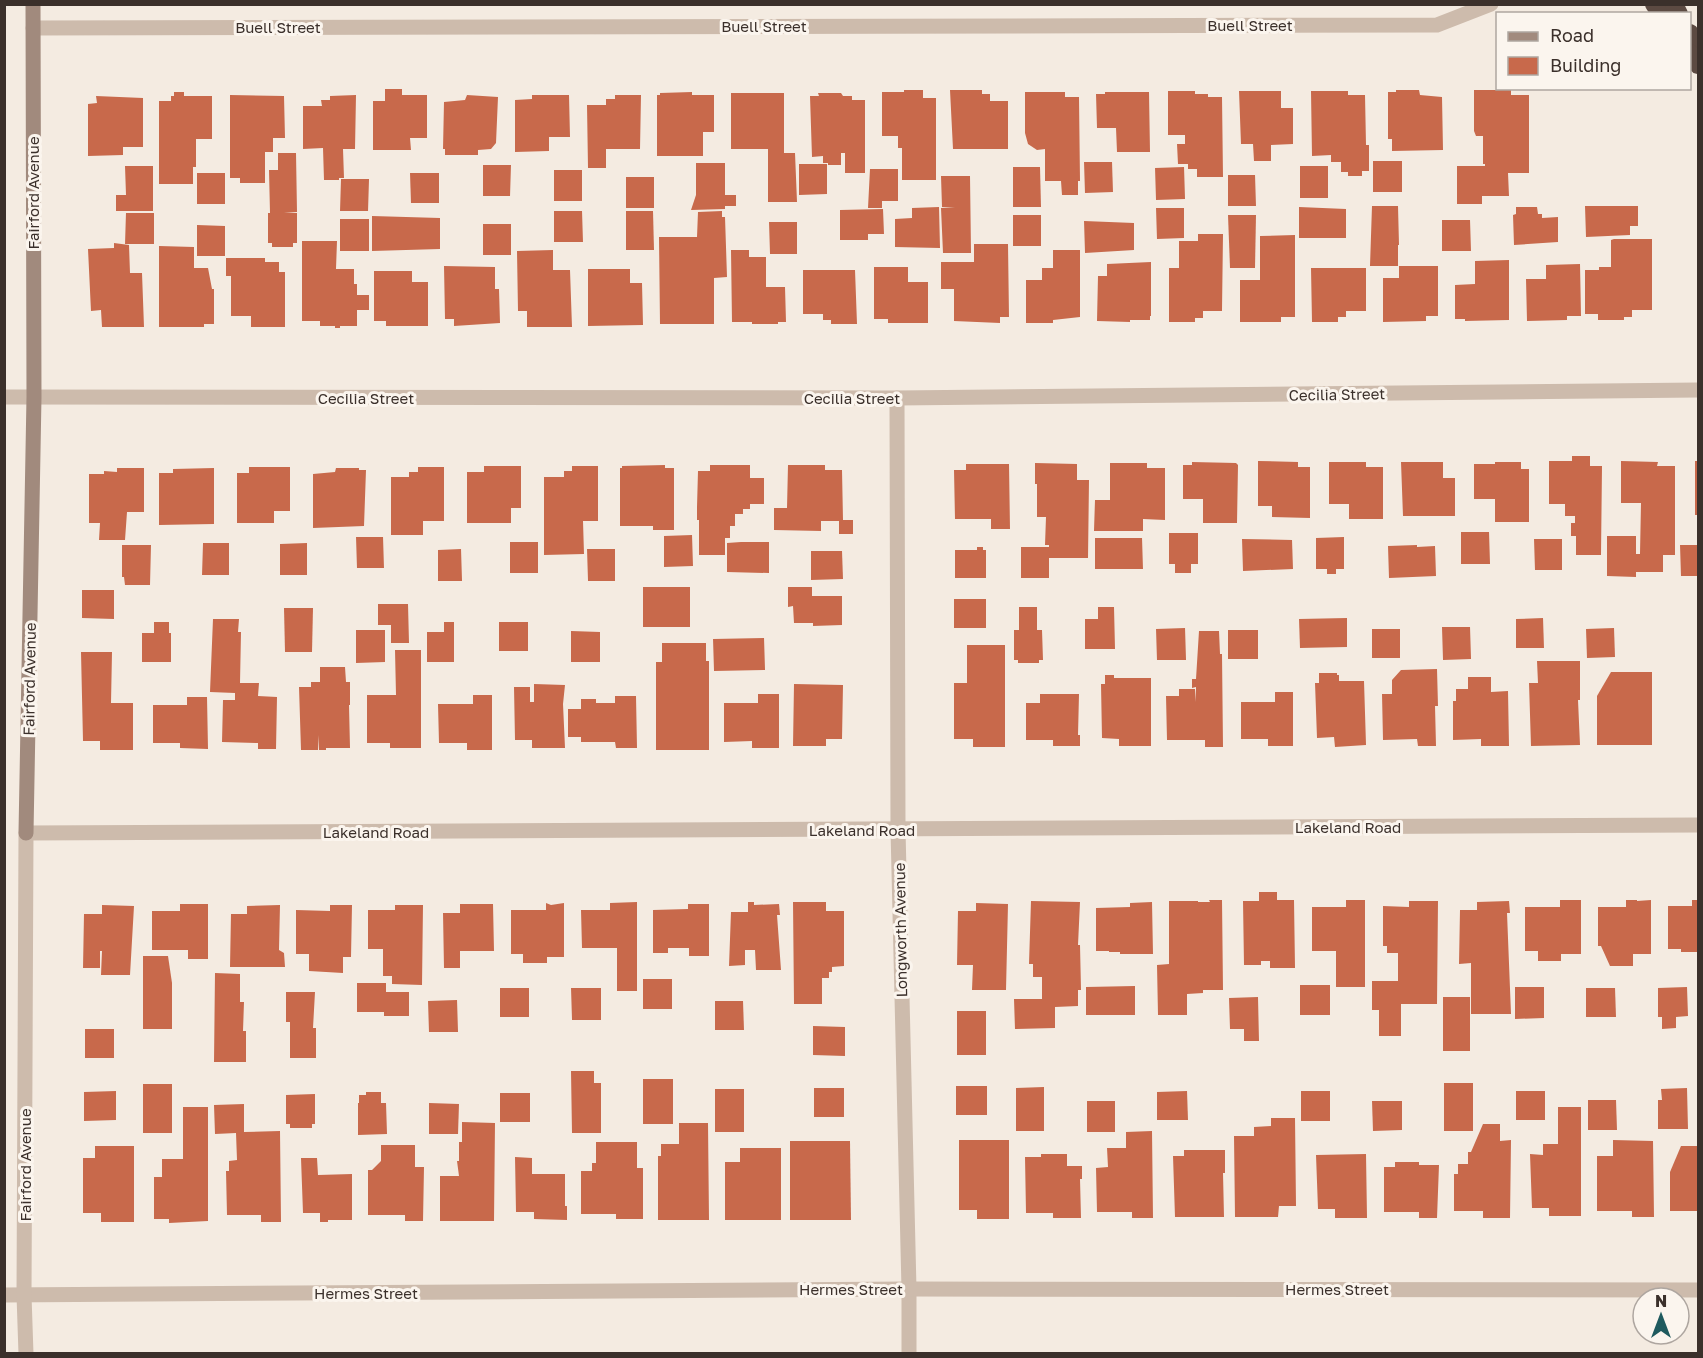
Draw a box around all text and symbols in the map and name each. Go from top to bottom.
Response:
legend [1496,12,1691,90]
street label: Buell Street [1207,16,1293,34]
street label: Buell Street [721,17,807,35]
street label: Buell Street [235,18,321,36]
text: Road [1550,24,1594,46]
text: Building [1550,54,1621,76]
street label: Fairford Avenue [24,136,42,250]
street label: Cecilia Street [1289,384,1385,404]
street label: Cecilia Street [318,389,414,407]
street label: Cecilia Street [804,389,900,407]
street label: Fairford Avenue [19,622,39,736]
street label: Lakeland Road [1295,818,1401,836]
street label: Lakeland Road [809,821,915,839]
street label: Lakeland Road [323,823,429,841]
street label: Longworth Avenue [890,862,910,998]
street label: Fairford Avenue [16,1108,34,1222]
street label: Hermes Street [799,1280,903,1298]
street label: Hermes Street [1285,1280,1389,1298]
street label: Hermes Street [314,1284,418,1302]
north arrow [1631,1286,1691,1346]
text: N [1655,1291,1667,1311]

